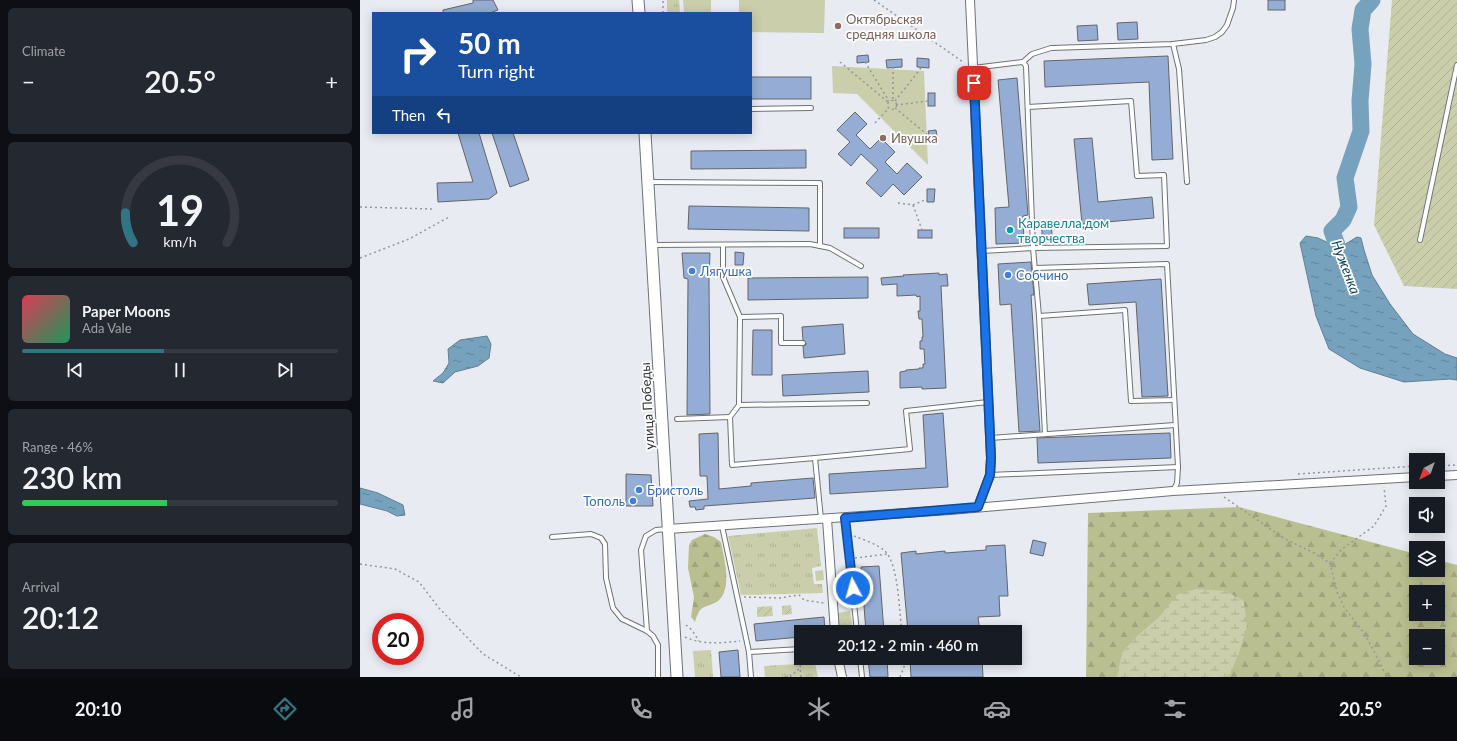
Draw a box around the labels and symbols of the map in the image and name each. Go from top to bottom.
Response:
place label: Октябрьская средняя школа [846,11,936,42]
marker: Октябрьская средняя школа [833,21,843,31]
pin [957,66,991,100]
place label: Ивушка [891,130,938,146]
marker: Ивушка [878,133,888,143]
place label: Каравелла,дом творчества [1018,215,1109,246]
marker: Каравелла,дом творчества [1005,225,1015,235]
water label: Нуженка [1328,237,1364,296]
place label: Лягушка [699,263,752,279]
marker: Лягушка [687,266,697,276]
place label: Собчино [1016,267,1068,283]
marker: Собчино [1003,270,1013,280]
street label: улица Победы [637,362,657,450]
north arrow [1409,453,1445,489]
place label: Бристоль [647,482,703,498]
marker: Бристоль [634,485,644,495]
place label: Тополь [583,493,625,509]
marker: Тополь [628,496,638,506]
position arrow [832,567,874,609]
speed limit sign: 20 [372,613,424,665]

